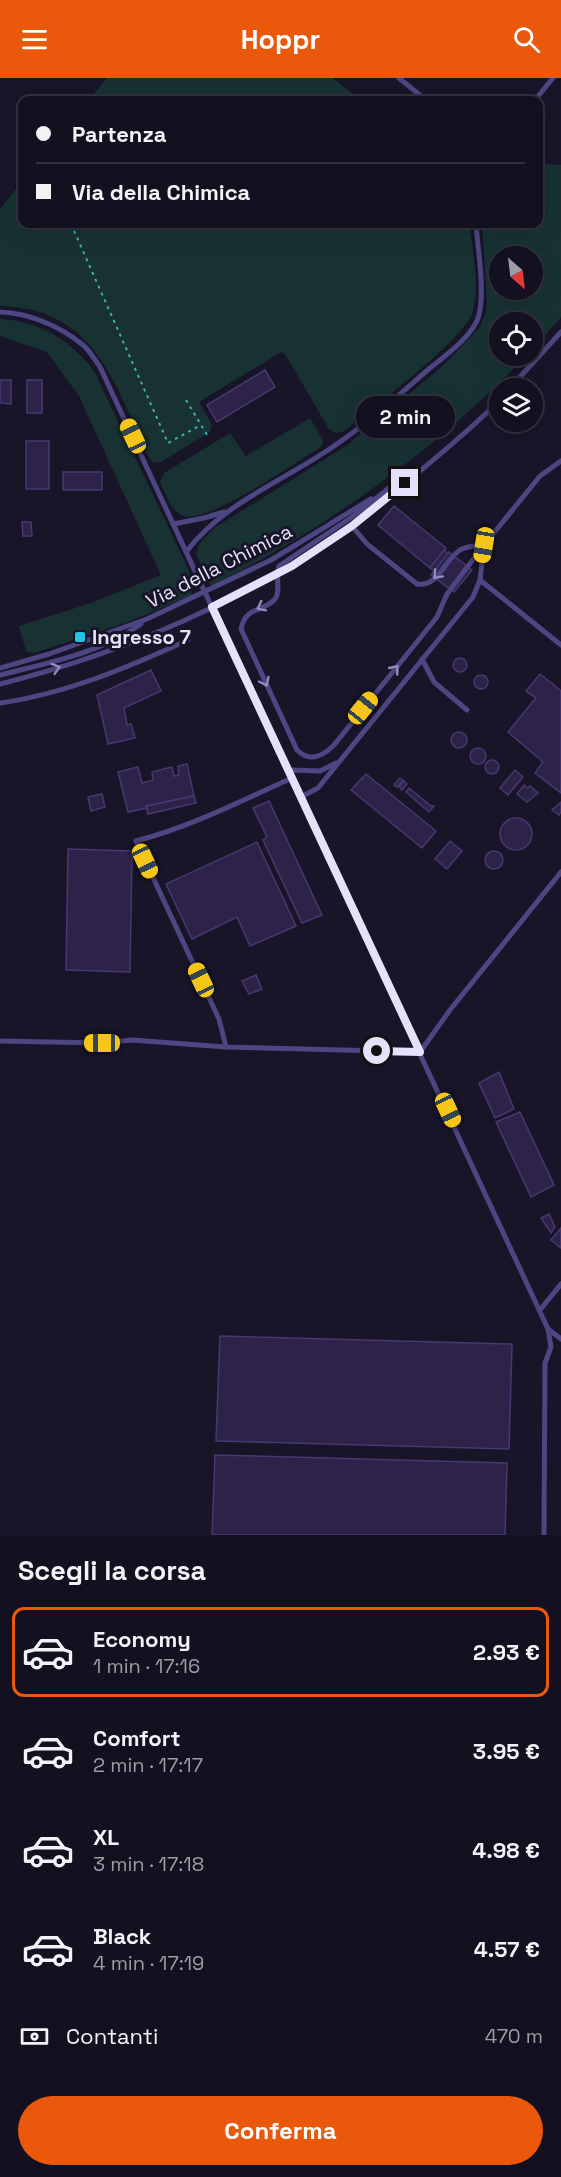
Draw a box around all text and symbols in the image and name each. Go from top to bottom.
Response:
text: Hoppr [241,22,320,57]
icon: menu [18,23,51,56]
icon: search [510,23,543,56]
text: Partenza [72,120,167,148]
text: Via della Chimica [72,178,250,206]
north arrow [489,246,543,300]
map controls [489,246,543,432]
button: locate [489,312,543,366]
button: layers [489,378,543,432]
callout: 2 min [356,396,454,438]
text: 2 min [380,404,431,430]
car [117,416,149,456]
route end [391,469,418,496]
street label: Via della Chimica [142,518,296,614]
car [472,526,496,564]
one-way arrow [434,568,445,579]
one-way arrow [256,599,267,611]
place label: Ingresso 7 [92,624,191,650]
marker: Ingresso 7 [73,630,87,644]
one-way arrow [50,663,61,675]
one-way arrow [387,665,398,676]
one-way arrow [258,675,270,686]
car [345,688,381,728]
car [129,841,161,881]
car [185,960,217,1000]
car [84,1034,120,1052]
route start [363,1037,390,1064]
car [432,1090,464,1130]
text: Scegli la corsa [18,1553,206,1588]
icon: car [21,1625,75,1679]
text: Economy [93,1625,191,1653]
text: 2.93 € [473,1638,540,1666]
text: 1 min · 17:16 [93,1653,200,1679]
icon: car [21,1724,75,1778]
text: Comfort [93,1724,181,1752]
text: 3.95 € [473,1737,540,1765]
text: 2 min · 17:17 [93,1752,203,1778]
icon: car [21,1823,75,1877]
text: XL [93,1823,119,1851]
text: 4.98 € [472,1836,540,1864]
text: 3 min · 17:18 [93,1851,204,1877]
icon: car [21,1922,75,1976]
text: Black [93,1922,151,1950]
text: 4.57 € [474,1935,540,1963]
text: 4 min · 17:19 [93,1950,204,1976]
icon: cash [18,2020,51,2053]
text: Contanti [66,2022,158,2050]
text: 470 m [485,2023,543,2049]
button: Conferma [18,2096,543,2165]

